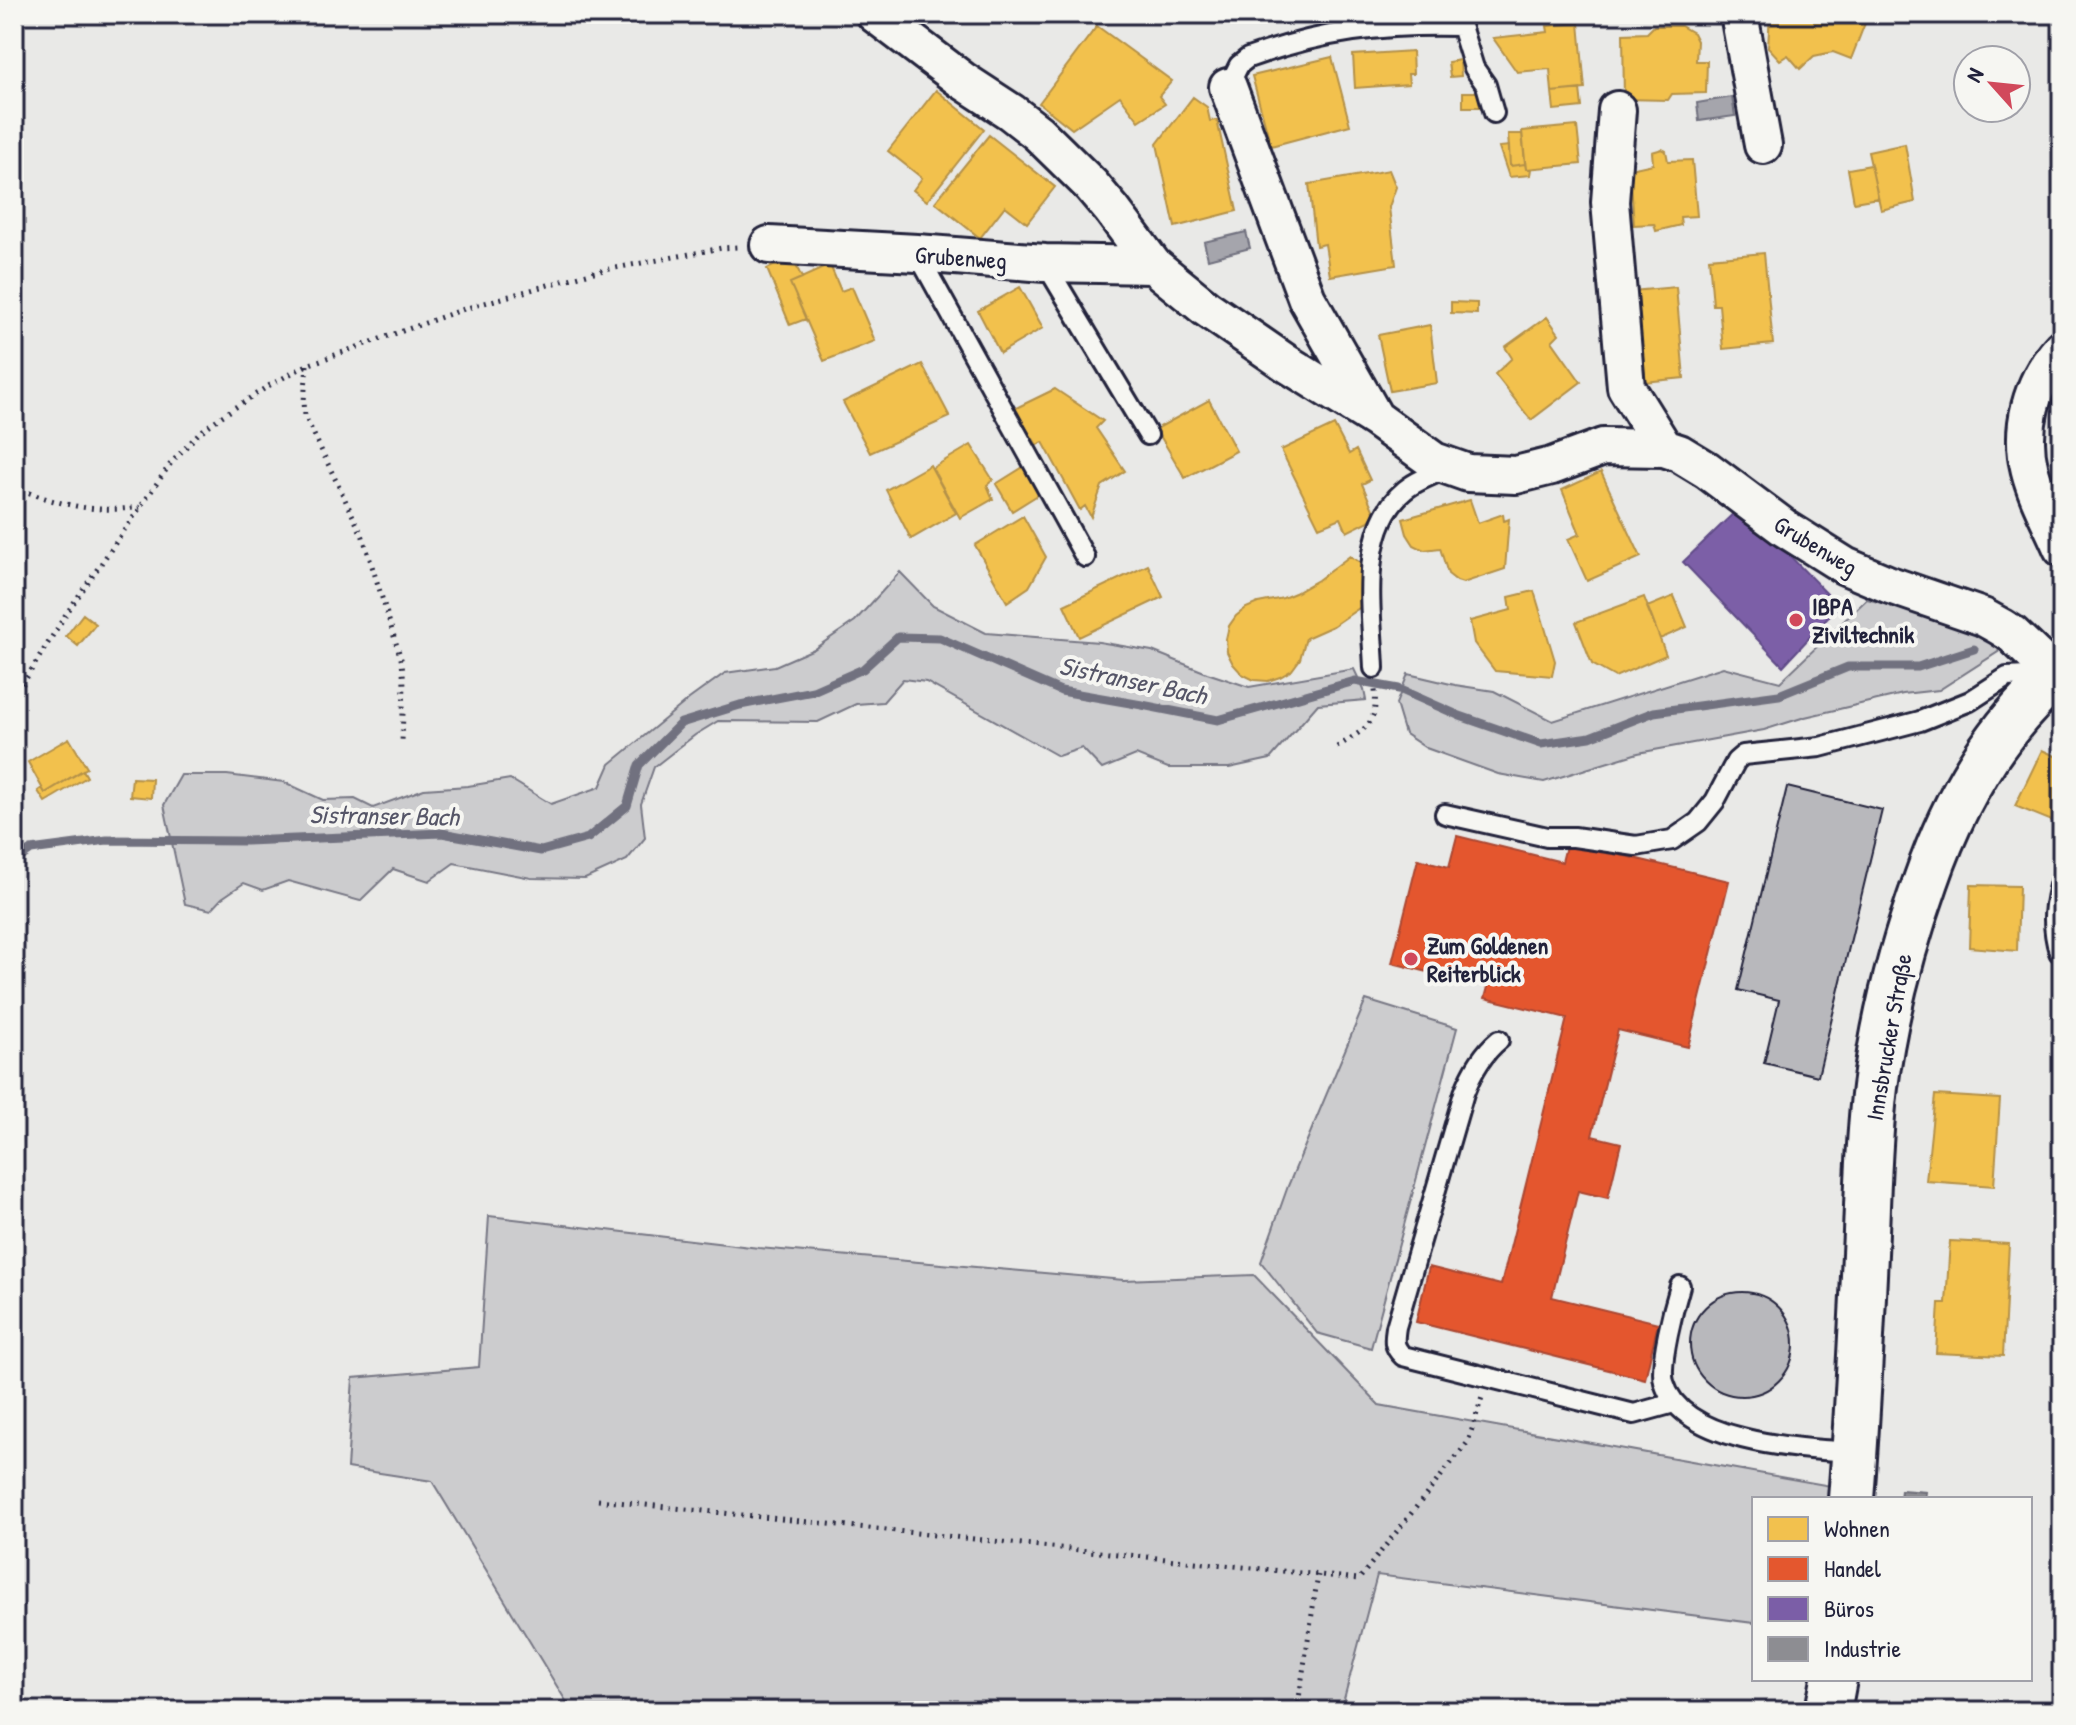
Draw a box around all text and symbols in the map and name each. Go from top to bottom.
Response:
north arrow [1952,44,2032,124]
text: N [1958,63,1990,87]
street label: Grubenweg [914,238,1008,276]
street label: Grubenweg [1768,508,1864,582]
place label: IBPA Ziviltechnik [1812,590,1914,650]
marker: IBPA Ziviltechnik [1787,611,1805,629]
water label: Sistranser Bach [1056,647,1212,713]
water label: Sistranser Bach [309,796,461,834]
place label: Zum Goldenen Reiterblick [1427,929,1548,989]
marker: Zum Goldenen Reiterblick [1402,950,1420,968]
street label: Innsbrucker Straße [1858,951,1919,1123]
legend [1752,1497,2032,1681]
text: Wohnen [1824,1512,1890,1544]
text: Handel [1824,1552,1881,1584]
text: Büros [1824,1592,1874,1624]
text: Industrie [1824,1632,1902,1664]

